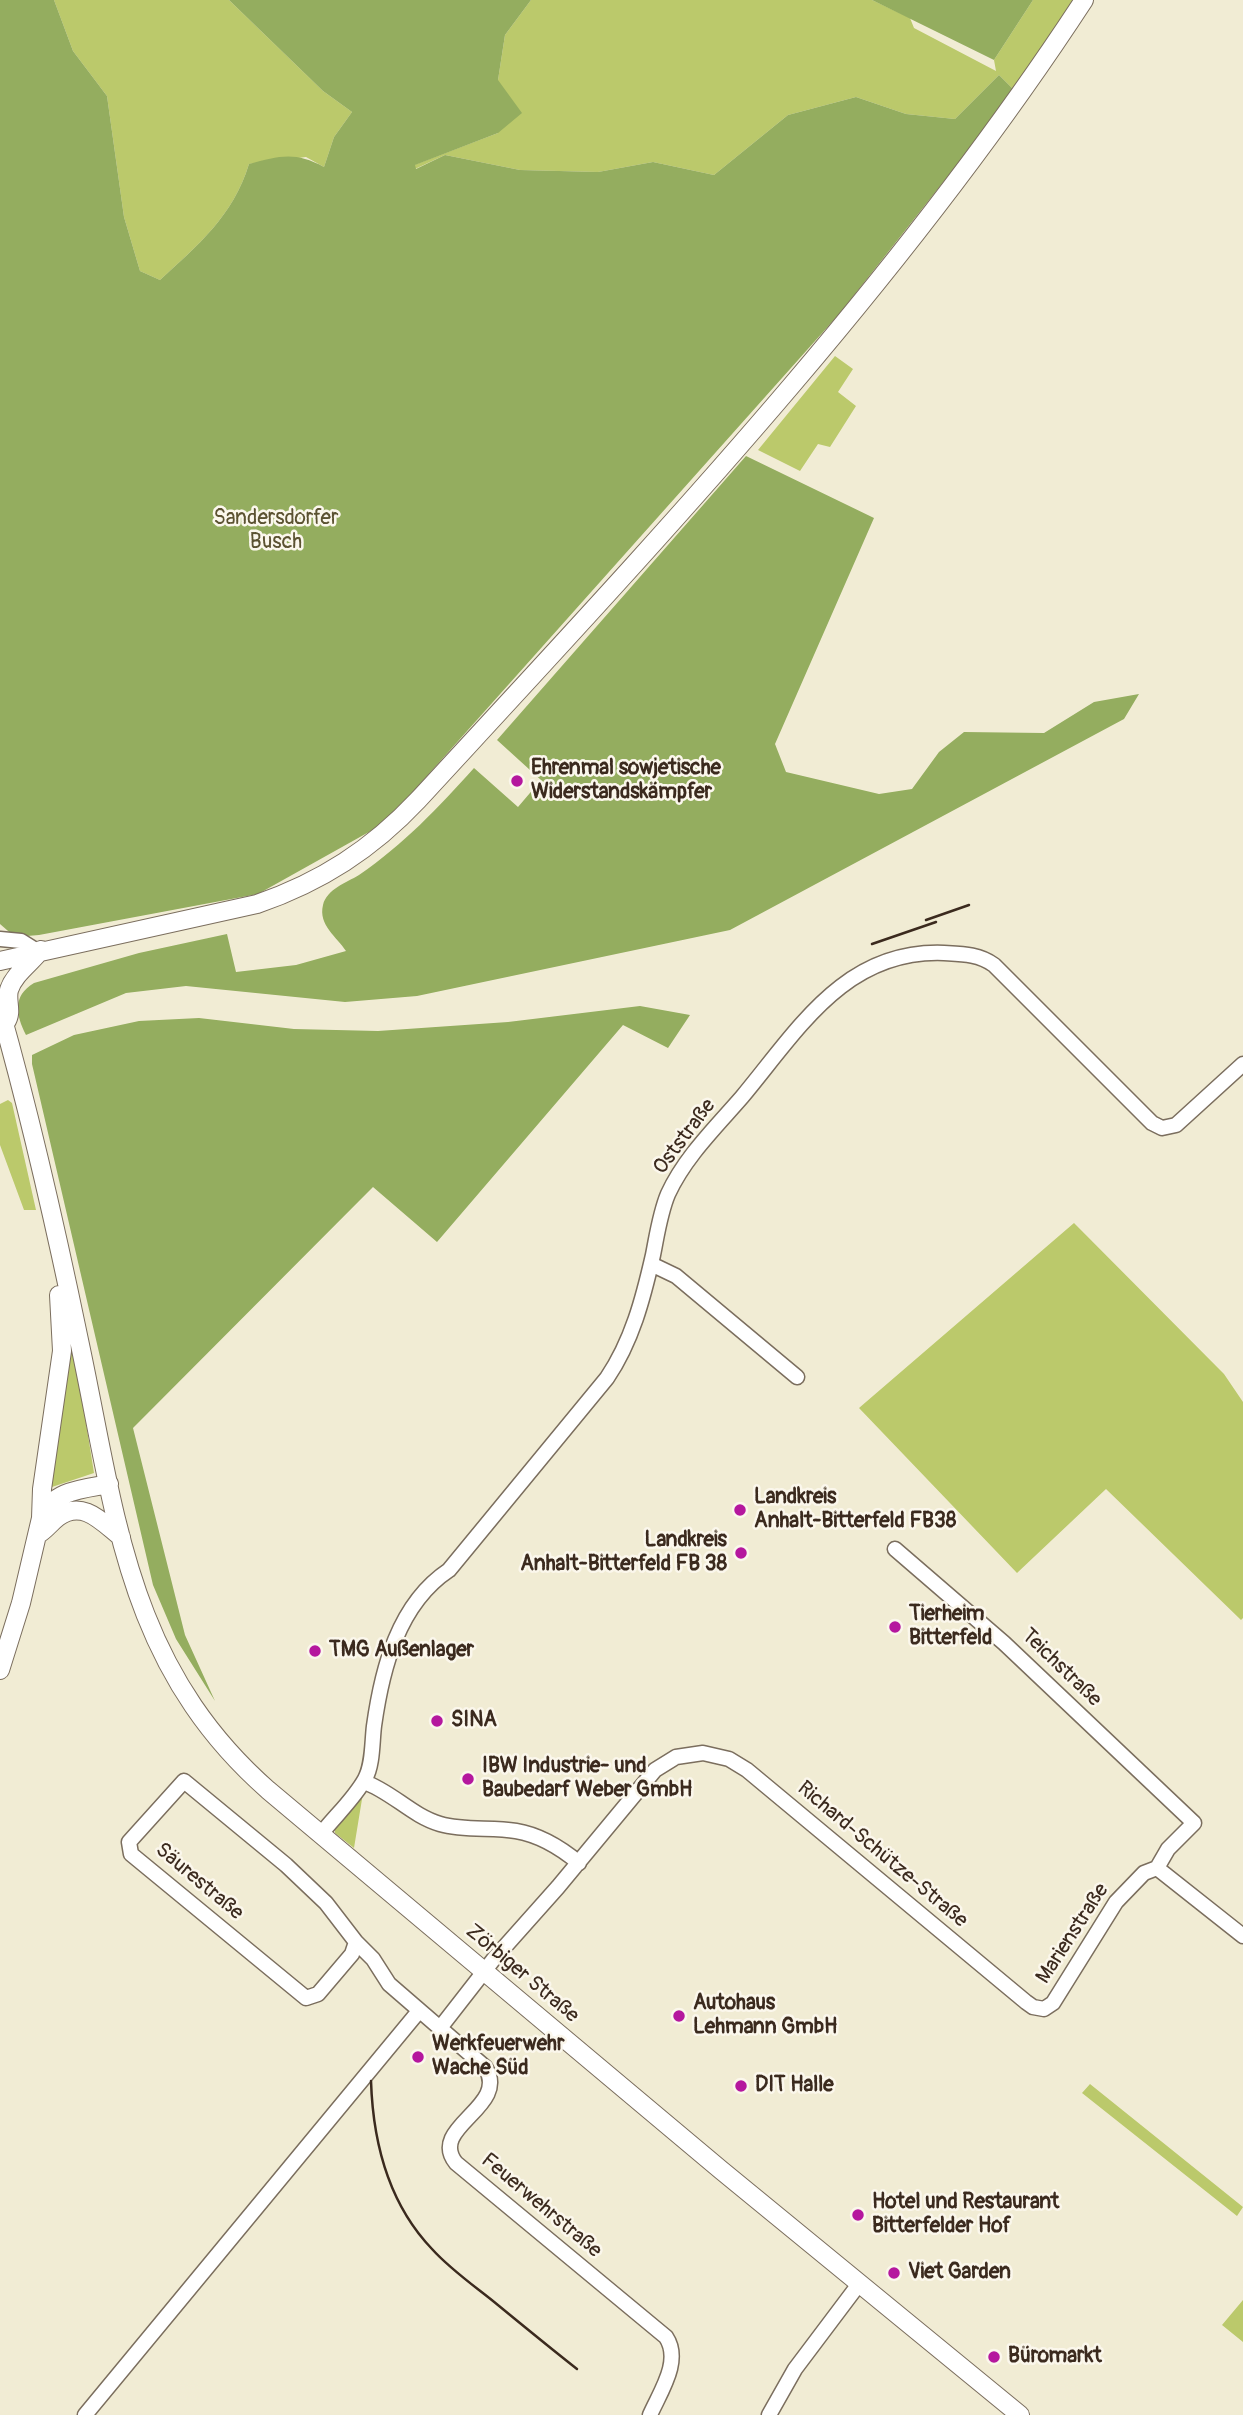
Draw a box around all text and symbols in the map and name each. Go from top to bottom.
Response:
park label: Sandersdorfer Busch [214,506,338,556]
place label: Ehrenmal sowjetische Widerstandskämpfer [531,756,721,806]
marker: Ehrenmal sowjetische Widerstandskämpfer [509,773,525,789]
street label: Oststraße [648,1094,722,1180]
place label: Landkreis Anhalt-Bitterfeld FB38 [754,1485,956,1535]
marker: Landkreis Anhalt-Bitterfeld FB38 [732,1502,748,1518]
place label: Landkreis Anhalt-Bitterfeld FB 38 [520,1528,727,1578]
marker: Landkreis Anhalt-Bitterfeld FB 38 [733,1545,749,1561]
place label: Tierheim Bitterfeld [909,1602,992,1652]
marker: Tierheim Bitterfeld [887,1619,903,1635]
street label: Teichstraße [1016,1624,1106,1712]
place label: TMG Außenlager [329,1638,474,1664]
marker: TMG Außenlager [307,1643,323,1659]
place label: SINA [451,1708,497,1734]
marker: SINA [429,1713,445,1729]
place label: IBW Industrie- und Baubedarf Weber GmbH [482,1754,692,1804]
marker: IBW Industrie- und Baubedarf Weber GmbH [460,1771,476,1787]
street label: Richard-Schütze-Straße [792,1776,972,1934]
street label: Säurestraße [150,1838,248,1926]
street label: Marienstraße [1031,1879,1115,1989]
street label: Zörbiger Straße [460,1919,584,2029]
place label: Autohaus Lehmann GmbH [693,1991,837,2041]
marker: Autohaus Lehmann GmbH [671,2008,687,2024]
place label: Werkfeuerwehr Wache Süd [432,2032,564,2082]
marker: Werkfeuerwehr Wache Süd [410,2049,426,2065]
place label: DIT Halle [755,2073,834,2099]
marker: DIT Halle [733,2078,749,2094]
street label: Feuerwehrstraße [476,2148,606,2264]
place label: Hotel und Restaurant Bitterfelder Hof [872,2190,1059,2240]
marker: Hotel und Restaurant Bitterfelder Hof [850,2207,866,2223]
place label: Viet Garden [908,2260,1011,2286]
marker: Viet Garden [886,2265,902,2281]
place label: Büromarkt [1008,2344,1102,2370]
marker: Büromarkt [986,2349,1002,2365]

